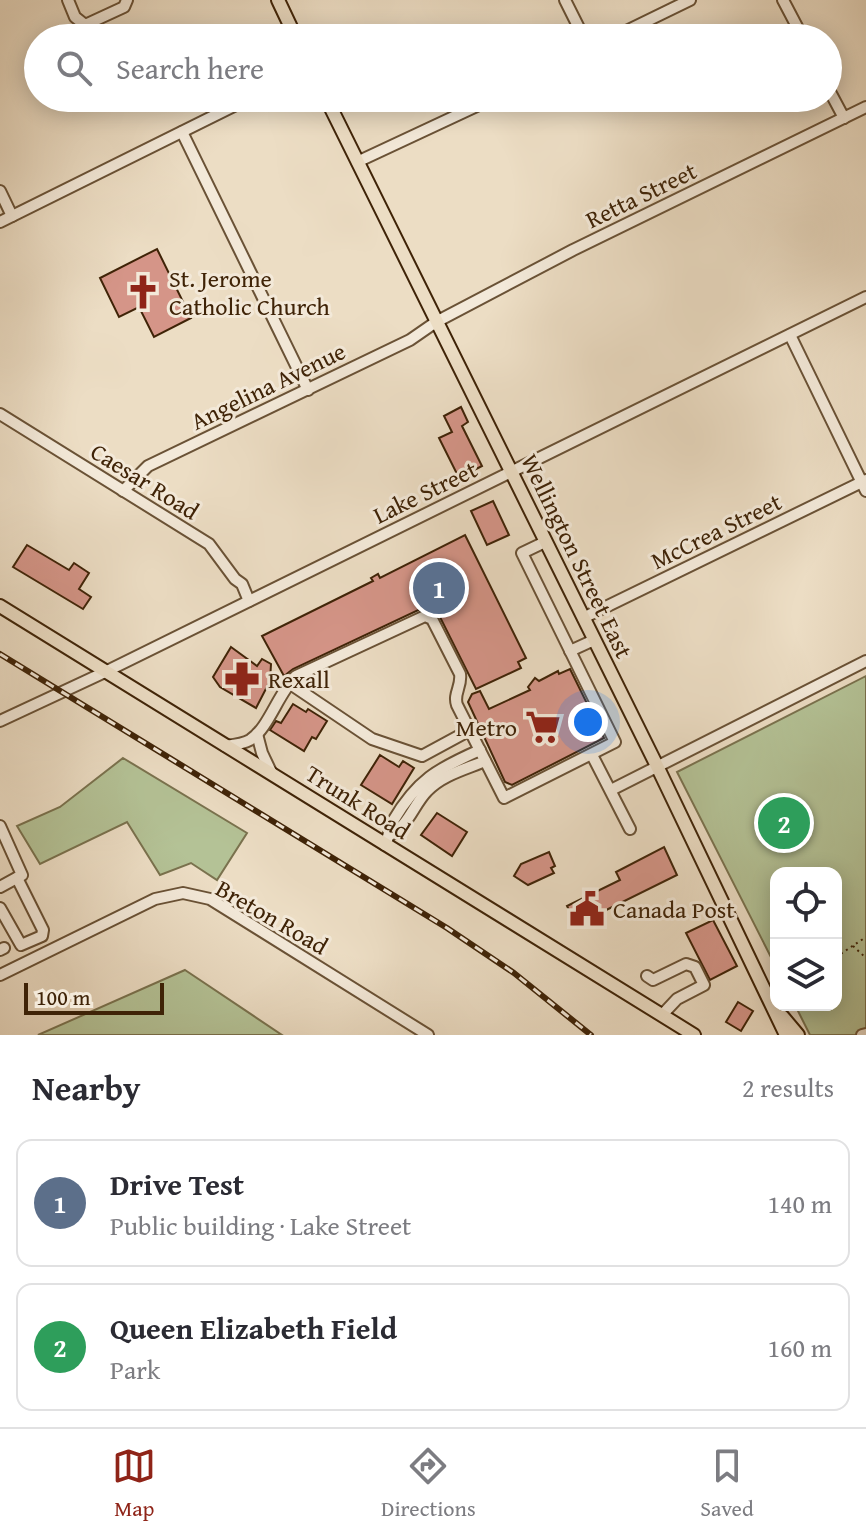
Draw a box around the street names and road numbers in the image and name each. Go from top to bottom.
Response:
street label: Retta Street [580,153,703,237]
street label: Angelina Avenue [185,333,351,439]
street label: Caesar Road [84,434,206,528]
street label: Wellington Street East [512,448,642,665]
street label: Lake Street [367,451,483,532]
street label: McCrea Street [645,484,788,578]
street label: Trunk Road [299,756,417,848]
street label: Breton Road [210,871,335,963]

